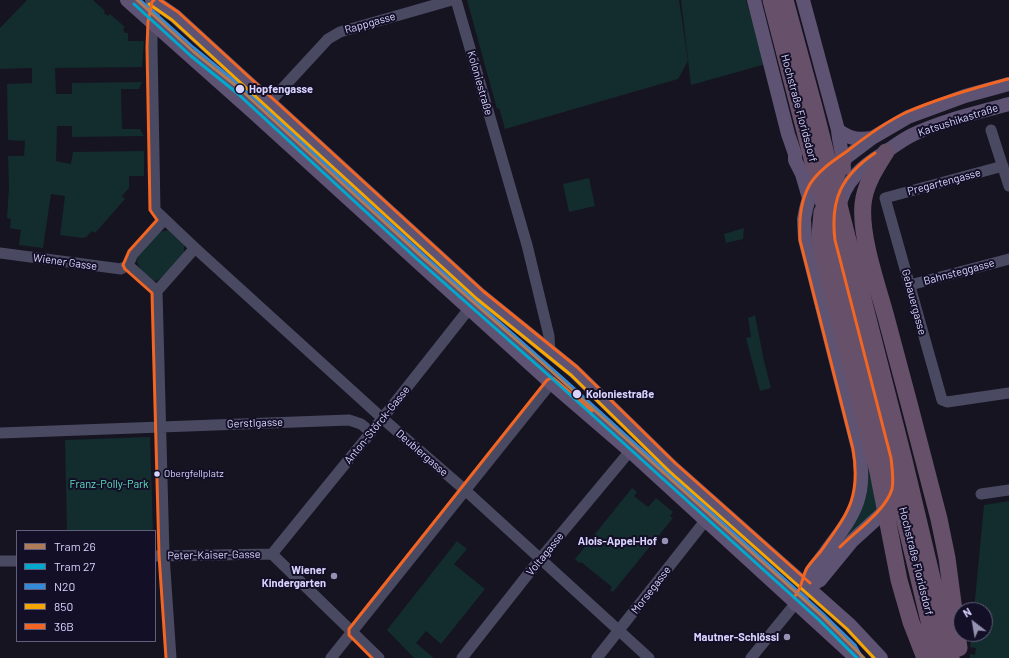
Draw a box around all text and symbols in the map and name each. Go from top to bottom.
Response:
street label: Rappgasse [343,9,397,37]
street label: Koloniestraße [464,49,496,117]
street label: Hochstraße Floridsdorf [778,53,820,163]
place label: Hopfengasse [249,82,313,96]
marker: Hopfengasse [234,83,246,95]
street label: Katsushikastraße [916,101,1000,139]
street label: Pregartengasse [906,166,982,198]
street label: Wiener Gasse [32,251,98,273]
street label: Bahnsteggasse [922,256,996,288]
street label: Gebauergasse [899,268,929,336]
street label: Anton-Störck-Gasse [341,383,413,467]
place label: Koloniestraße [586,387,654,401]
marker: Koloniestraße [571,388,583,400]
street label: Gerstlgasse [227,415,283,431]
street label: Deublergasse [393,427,451,479]
place label: Obergfellplatz [164,468,224,480]
marker: Obergfellplatz [152,469,162,479]
park label: Franz-Polly-Park [69,477,149,491]
street label: Hochstraße Floridsdorf [896,506,936,616]
legend [16,530,156,642]
street label: Voltagasse [524,530,566,578]
place label: Alois-Appel-Hof [578,534,657,548]
marker: Alois-Appel-Hof [660,536,670,546]
text: Tram 26 [54,539,96,553]
street label: Peter-Kaiser-Gasse [167,548,261,562]
text: Tram 27 [54,559,95,573]
place label: Wiener Kindergarten [262,563,326,589]
street label: Morsegasse [628,564,674,616]
marker: Wiener Kindergarten [329,571,339,581]
text: N20 [54,579,75,593]
text: 850 [54,599,73,613]
north arrow [953,602,993,642]
text: N [961,605,974,620]
text: 36B [54,619,74,633]
place label: Mautner-Schlössl [694,630,779,644]
marker: Mautner-Schlössl [782,632,792,642]

